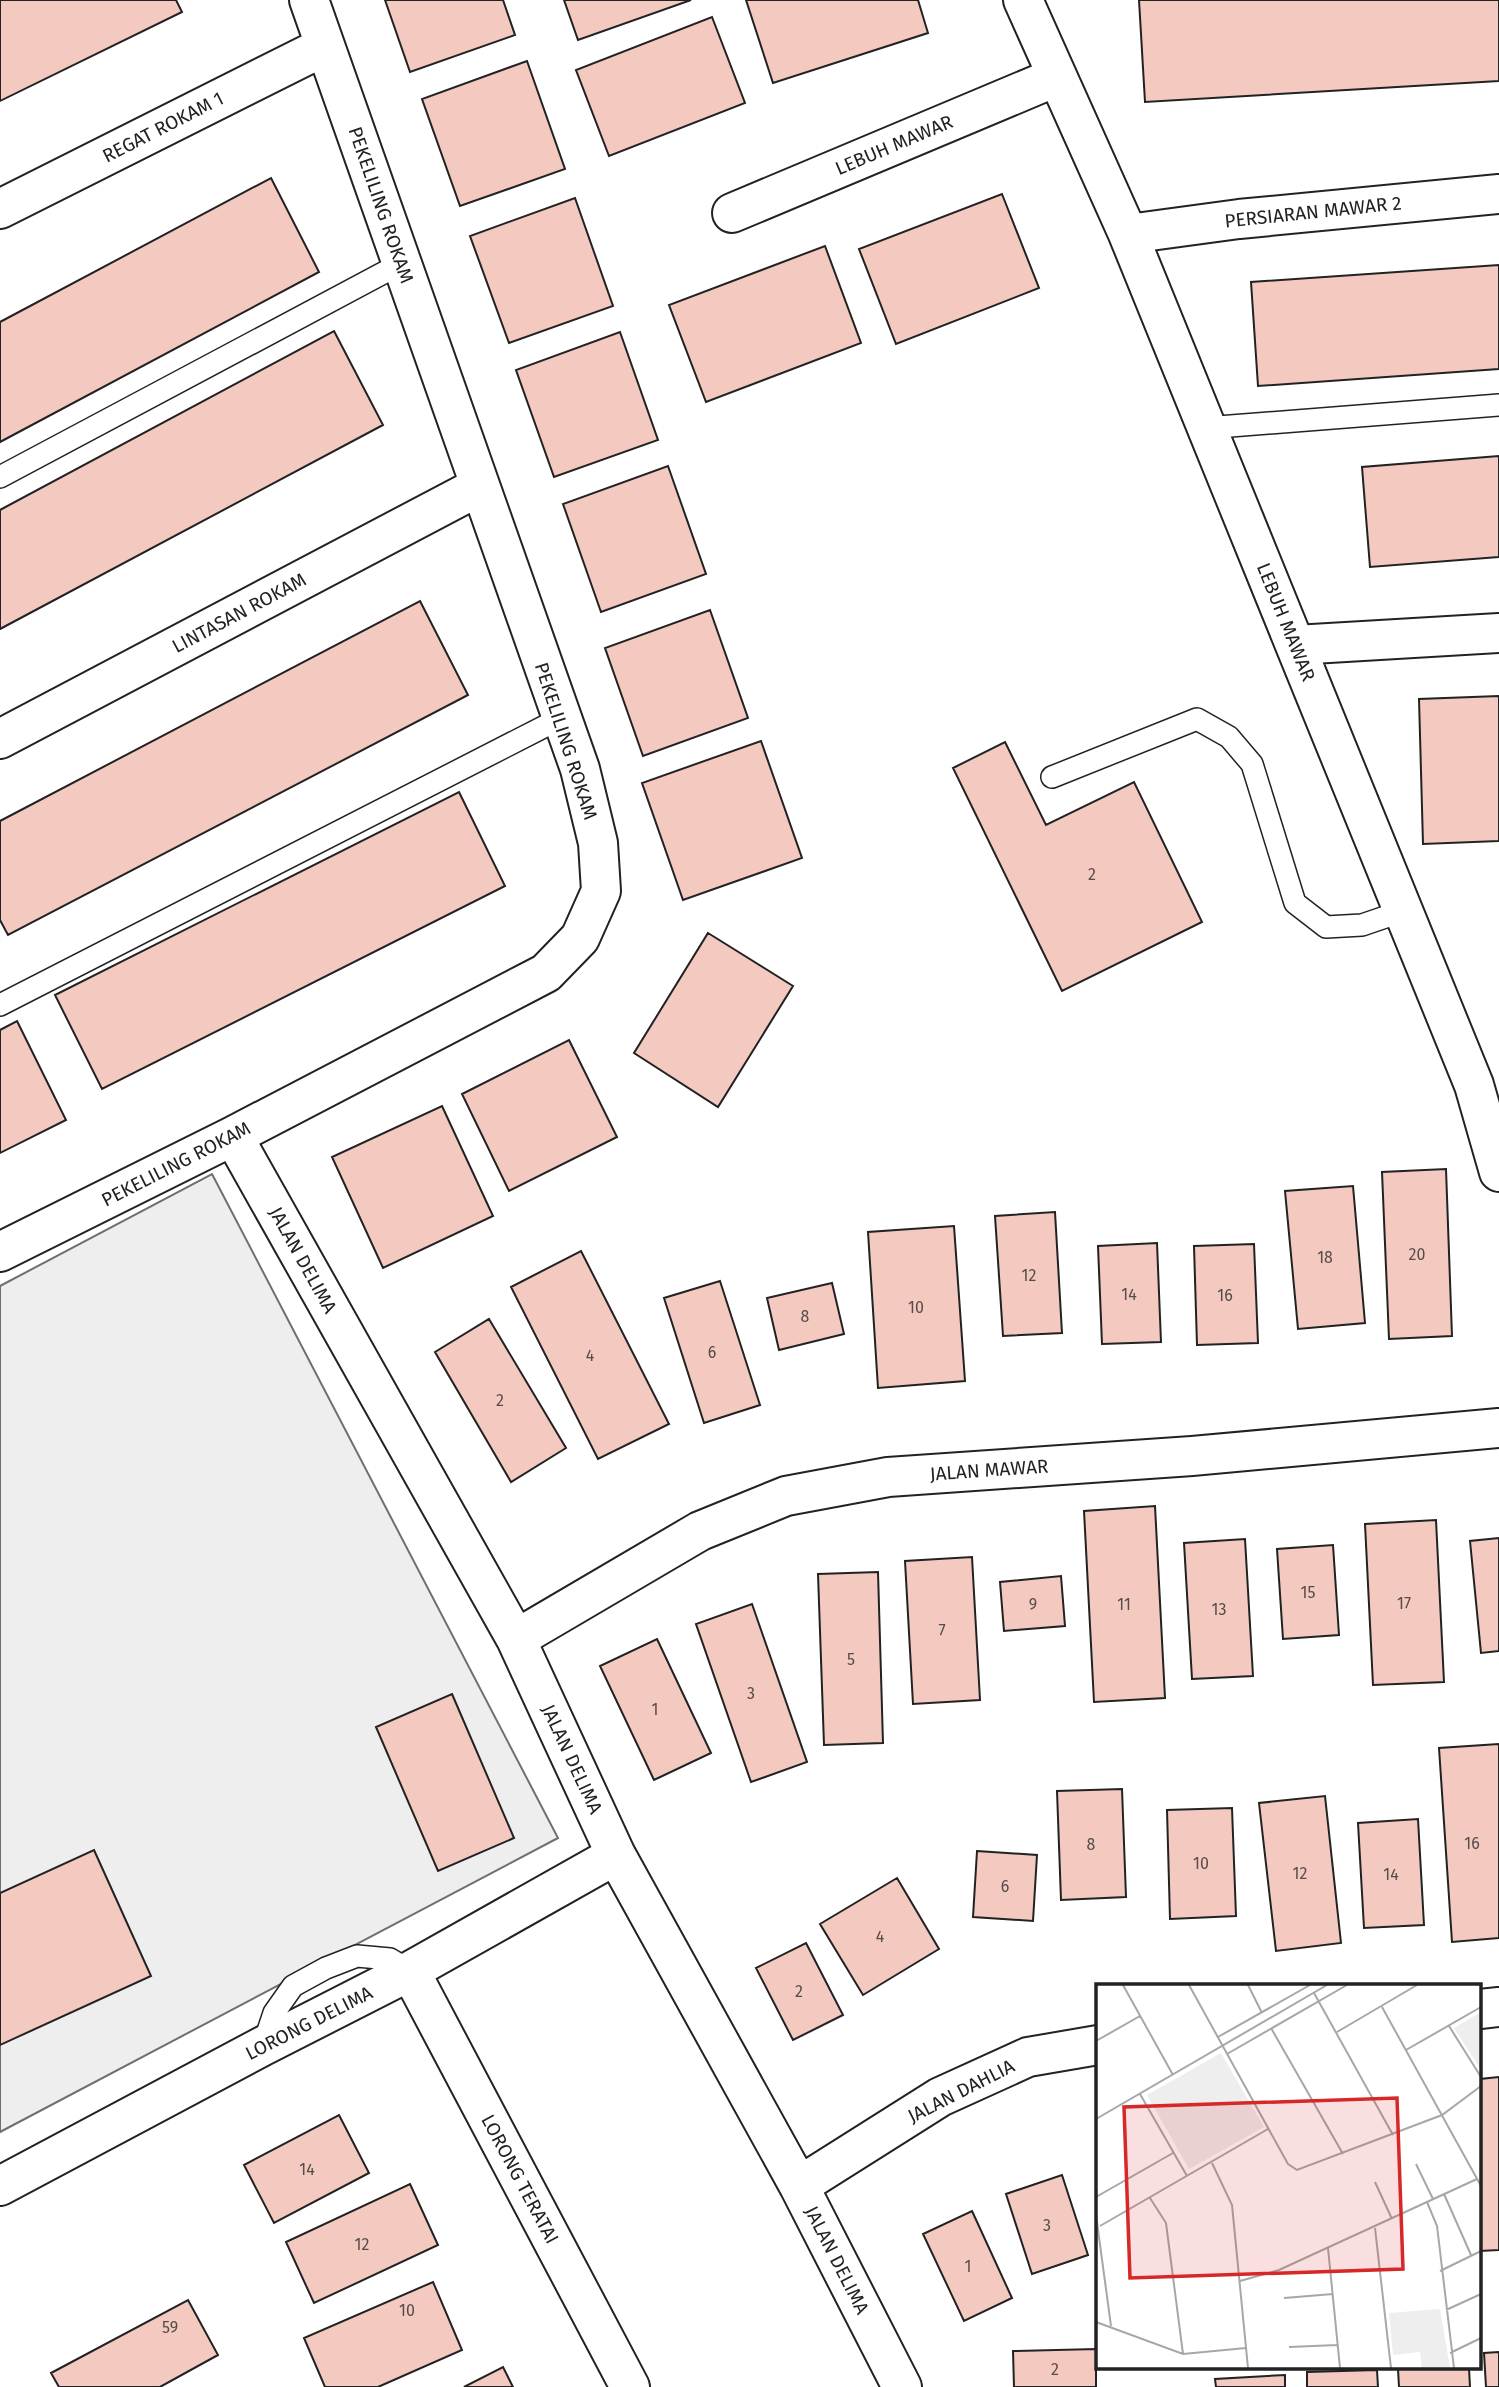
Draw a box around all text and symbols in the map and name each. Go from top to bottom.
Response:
street label: REGAT ROKAM 1 [99,87,227,167]
street label: LEBUH MAWAR [832,110,957,180]
street label: PEKELILING ROKAM [343,124,419,286]
street label: PERSIARAN MAWAR 2 [1223,191,1403,233]
street label: LEBUH MAWAR [1252,560,1320,685]
street label: LINTASAN ROKAM [168,568,310,658]
street label: PEKELILING ROKAM [530,659,602,823]
house number: 2 [1088,865,1096,884]
street label: PEKELILING ROKAM [98,1117,254,1211]
street label: JALAN DELIMA [264,1203,342,1317]
house number: 20 [1409,1245,1425,1264]
house number: 18 [1317,1248,1333,1267]
house number: 12 [1022,1266,1036,1285]
house number: 14 [1121,1285,1137,1304]
house number: 16 [1217,1286,1233,1305]
house number: 10 [908,1298,924,1317]
house number: 8 [801,1307,810,1326]
house number: 6 [708,1343,716,1362]
house number: 4 [586,1346,595,1365]
house number: 2 [496,1391,504,1410]
street label: JALAN MAWAR [929,1454,1050,1486]
house number: 15 [1301,1583,1315,1602]
house number: 17 [1397,1594,1411,1613]
house number: 9 [1029,1595,1037,1614]
house number: 11 [1117,1595,1131,1614]
house number: 13 [1212,1600,1226,1619]
house number: 7 [938,1621,946,1640]
house number: 5 [847,1650,855,1669]
house number: 3 [747,1684,755,1703]
house number: 1 [652,1700,658,1719]
street label: JALAN DELIMA [537,1701,607,1818]
house number: 16 [1464,1834,1480,1853]
house number: 8 [1087,1835,1096,1854]
house number: 10 [1193,1854,1209,1873]
house number: 12 [1293,1864,1307,1883]
house number: 14 [1383,1865,1399,1884]
house number: 6 [1001,1877,1009,1896]
house number: 4 [876,1927,885,1946]
street label: LORONG DELIMA [242,1981,376,2065]
house number: 2 [795,1982,803,2001]
inset map [1096,1984,1482,2370]
street label: JALAN DAHLIA [904,2054,1018,2128]
street label: LORONG TERATAI [476,2110,564,2248]
house number: 14 [299,2160,315,2179]
street label: JALAN DELIMA [800,2202,874,2318]
house number: 3 [1043,2216,1051,2235]
house number: 12 [355,2235,369,2254]
house number: 1 [965,2257,971,2276]
house number: 10 [399,2301,415,2320]
house number: 59 [162,2318,178,2337]
house number: 2 [1051,2360,1059,2379]

